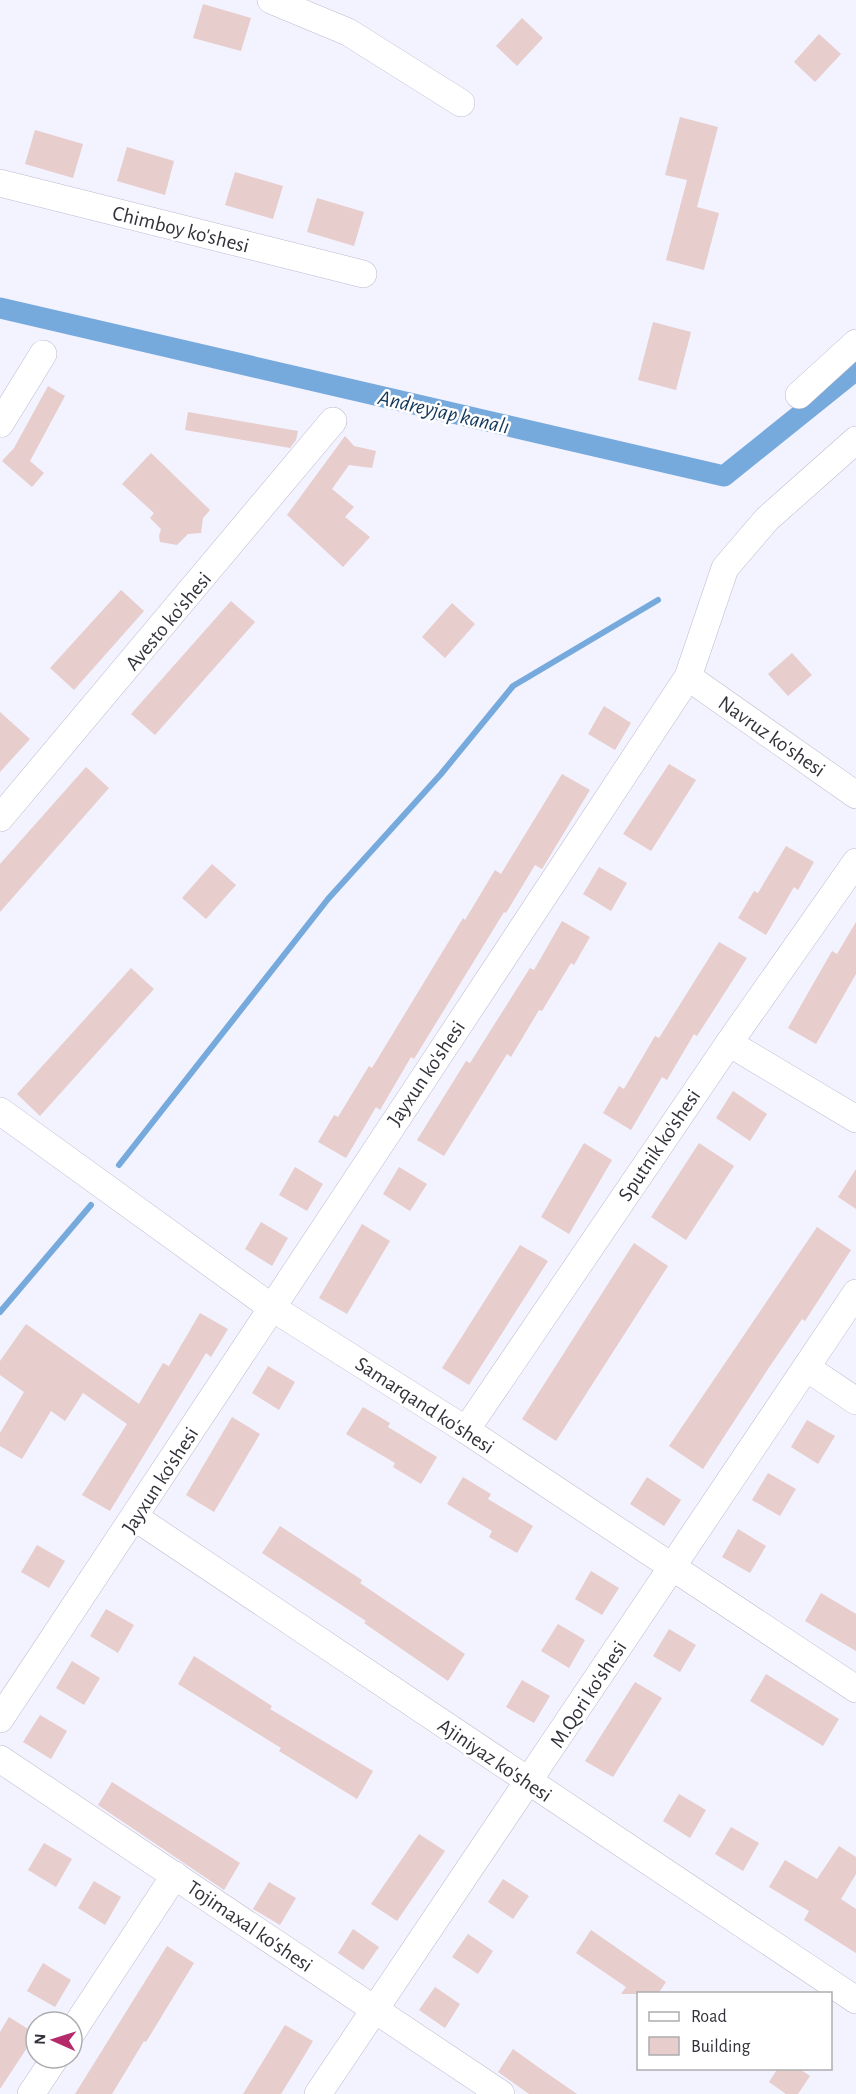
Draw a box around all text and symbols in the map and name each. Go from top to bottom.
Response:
street label: Chimboy ko'shesi [110,202,251,257]
water label: Andreyjap kanalı [375,386,512,439]
street label: Avesto ko'shesi [121,568,215,674]
street label: Navruz ko'shesi [715,692,829,781]
street label: Jayxun ko'shesi [384,1017,469,1130]
street label: Sputnik ko'shesi [614,1085,704,1205]
street label: Samarqand ko'shesi [352,1353,498,1458]
street label: Jayxun ko'shesi [119,1424,202,1537]
street label: M.Qori ko'shesi [546,1637,631,1751]
street label: Ajiniyaz ko'shesi [434,1715,555,1806]
street label: Tojimaxal ko'shesi [183,1877,316,1976]
legend [637,1992,832,2070]
text: Road [691,2008,727,2026]
north arrow [24,2010,84,2070]
text: N [32,2033,48,2045]
text: Building [691,2038,751,2056]

